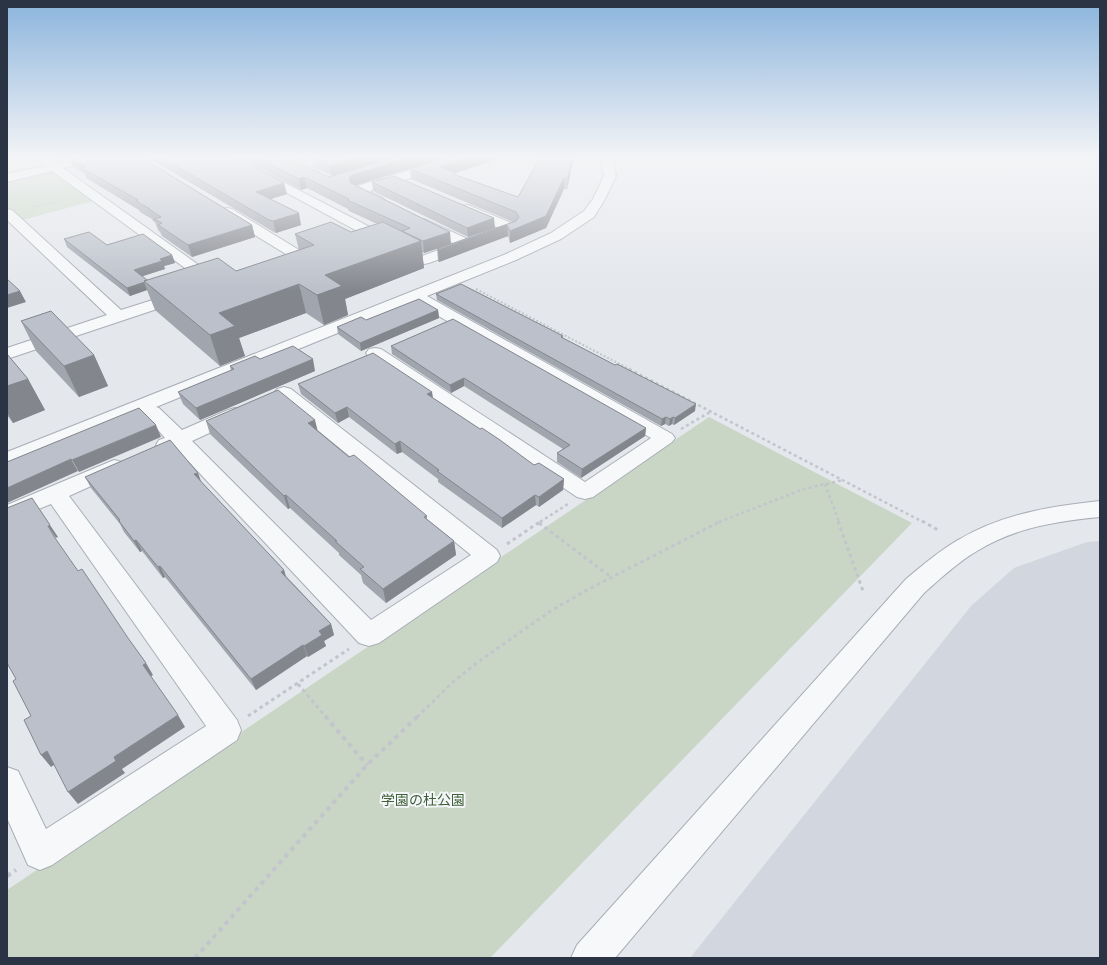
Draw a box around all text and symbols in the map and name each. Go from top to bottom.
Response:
park label: 学園の杜公園 [381,792,465,808]

